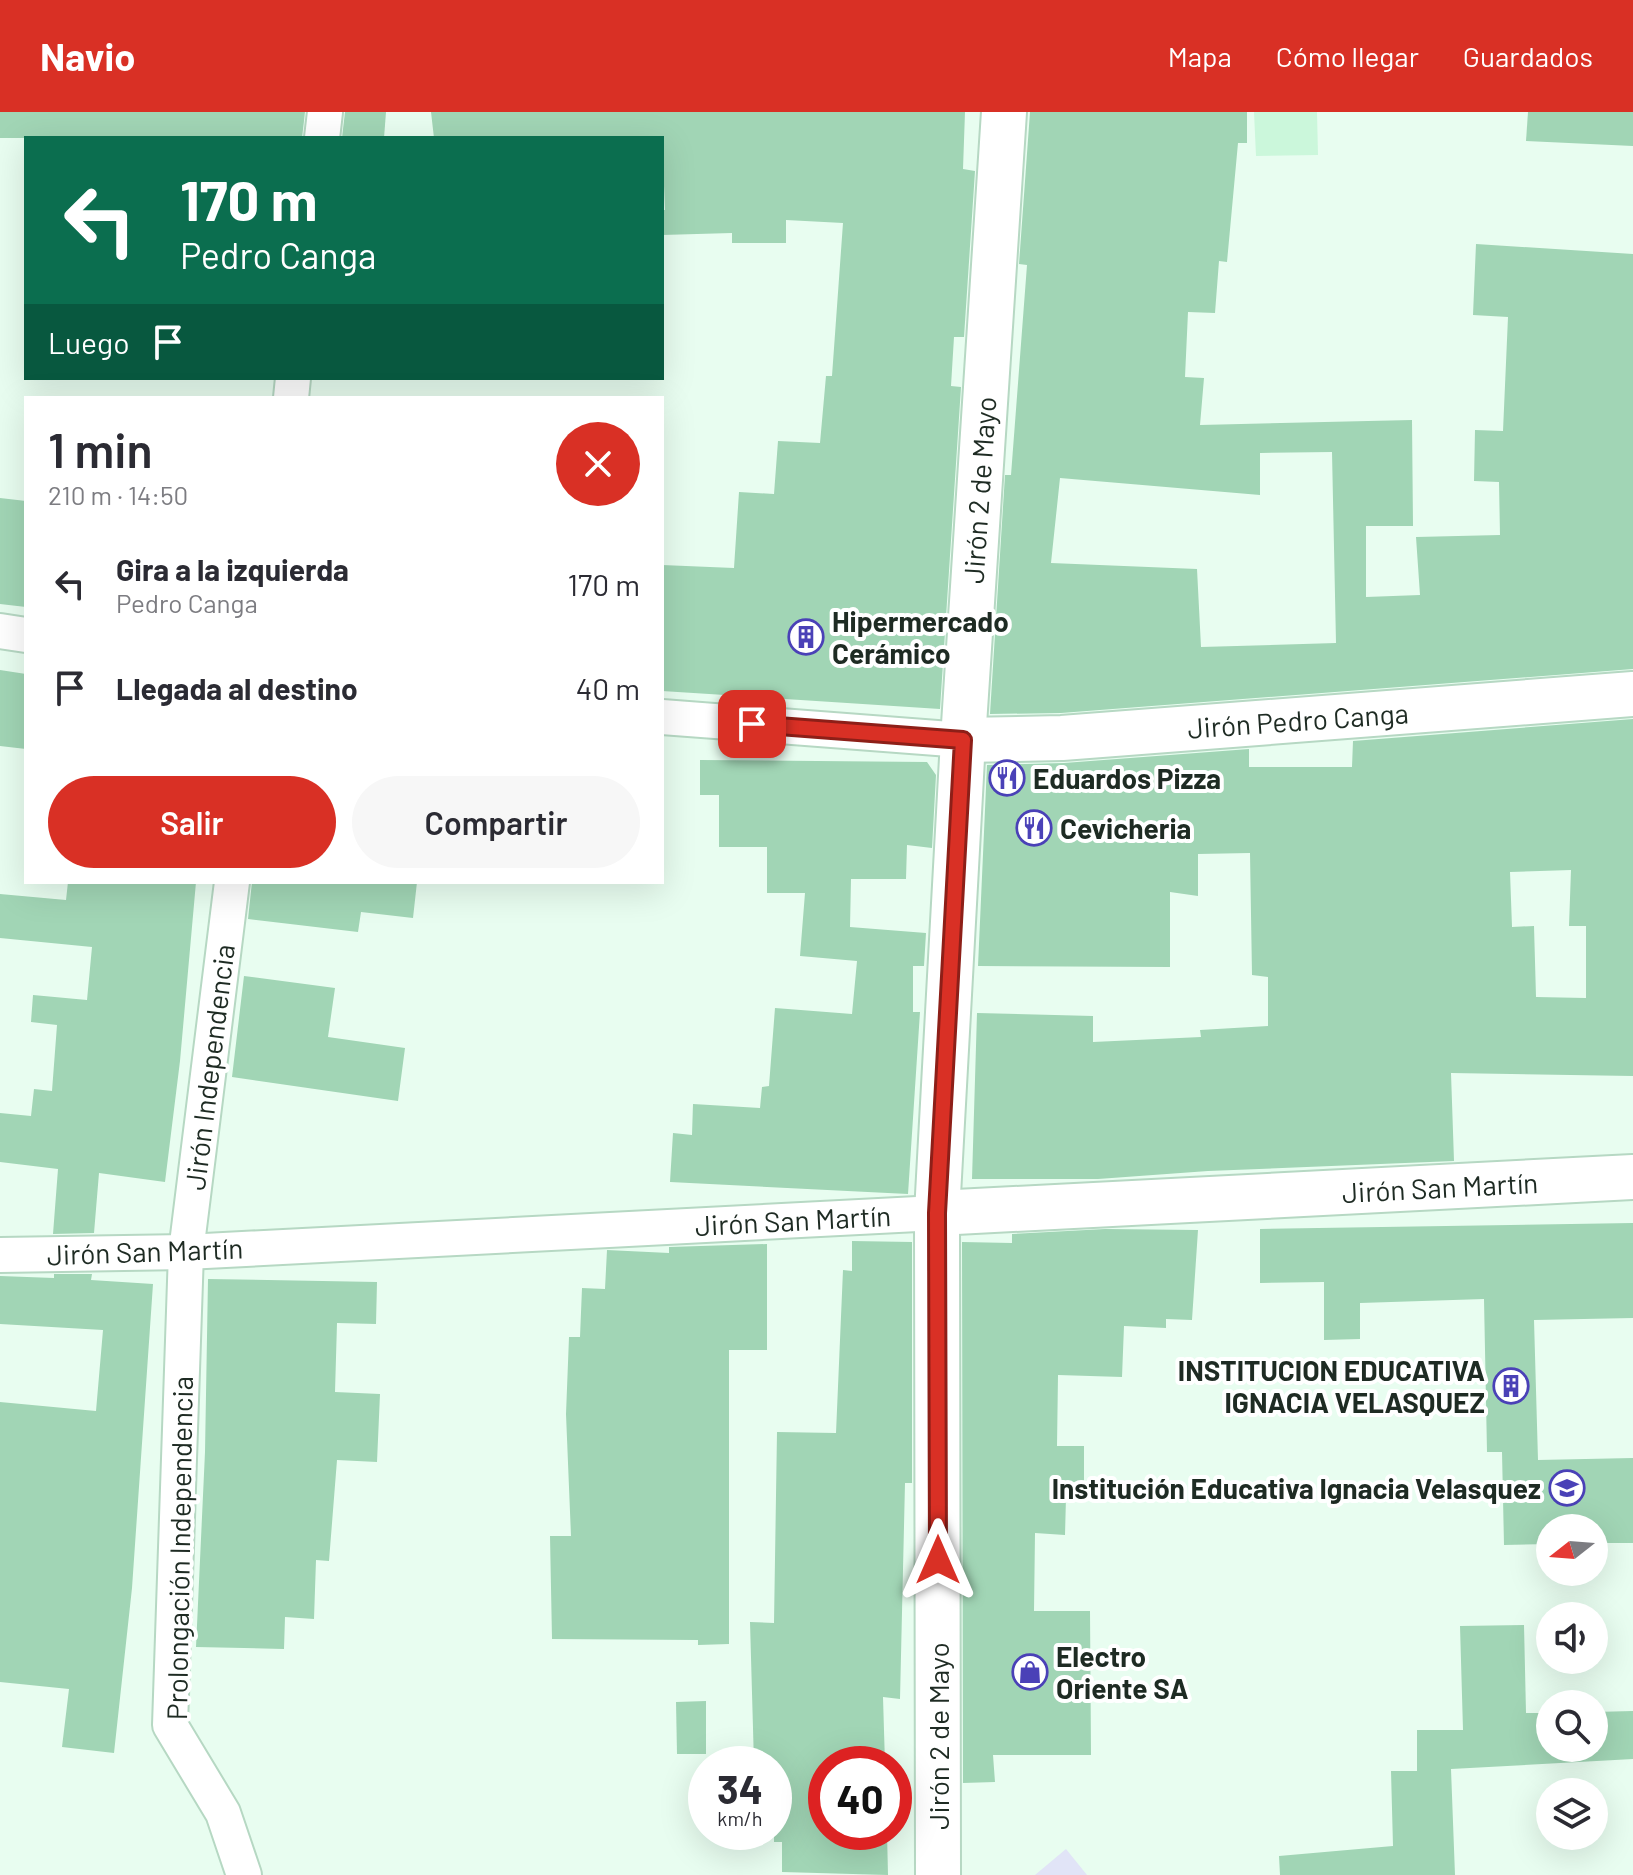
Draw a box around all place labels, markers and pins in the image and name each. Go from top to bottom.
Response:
place label: Hipermercado Cerámico [832,604,1009,670]
building icon: Hipermercado Cerámico [787,618,825,656]
pin [718,690,786,758]
restaurant icon: Eduardos Pizza [988,759,1026,797]
place label: Eduardos Pizza [1033,761,1221,795]
restaurant icon: Cevicheria [1015,809,1053,847]
place label: Cevicheria [1060,811,1191,845]
place label: INSTITUCION EDUCATIVA IGNACIA VELASQUEZ [1178,1353,1485,1419]
building icon: INSTITUCION EDUCATIVA IGNACIA VELASQUEZ [1492,1367,1530,1405]
school or university icon: Institución Educativa Ignacia Velasquez [1548,1469,1586,1507]
place label: Institución Educativa Ignacia Velasquez [1052,1471,1541,1505]
place label: Electro Oriente SA [1056,1639,1189,1705]
shop icon: Electro Oriente SA [1011,1653,1049,1691]

